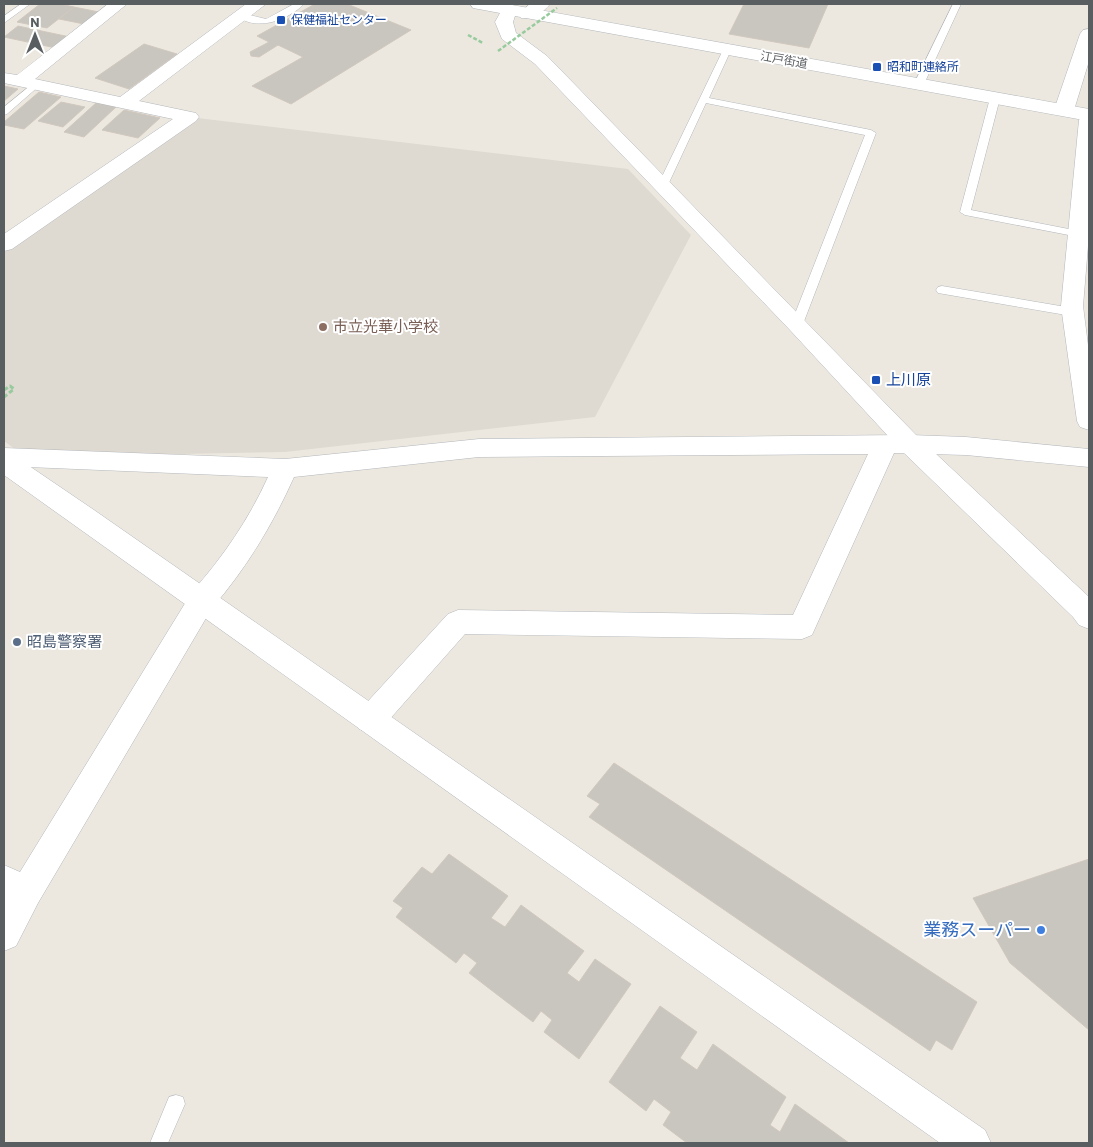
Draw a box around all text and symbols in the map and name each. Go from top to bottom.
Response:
north arrow [10,10,60,60]
place label: 保健福祉センター [291,12,387,26]
text: N [30,13,40,30]
marker: 保健福祉センター [275,14,287,26]
street label: 江戸街道 [759,48,809,70]
place label: 昭和町連絡所 [887,59,959,73]
marker: 昭和町連絡所 [871,61,883,73]
place label: 市立光華小学校 [333,317,438,335]
marker: 市立光華小学校 [317,321,329,333]
place label: 上川原 [886,370,931,388]
marker: 上川原 [870,374,882,386]
place label: 昭島警察署 [27,632,102,650]
marker: 昭島警察署 [11,636,23,648]
place label: 業務スーパー [923,918,1031,940]
marker: 業務スーパー [1035,924,1047,936]

